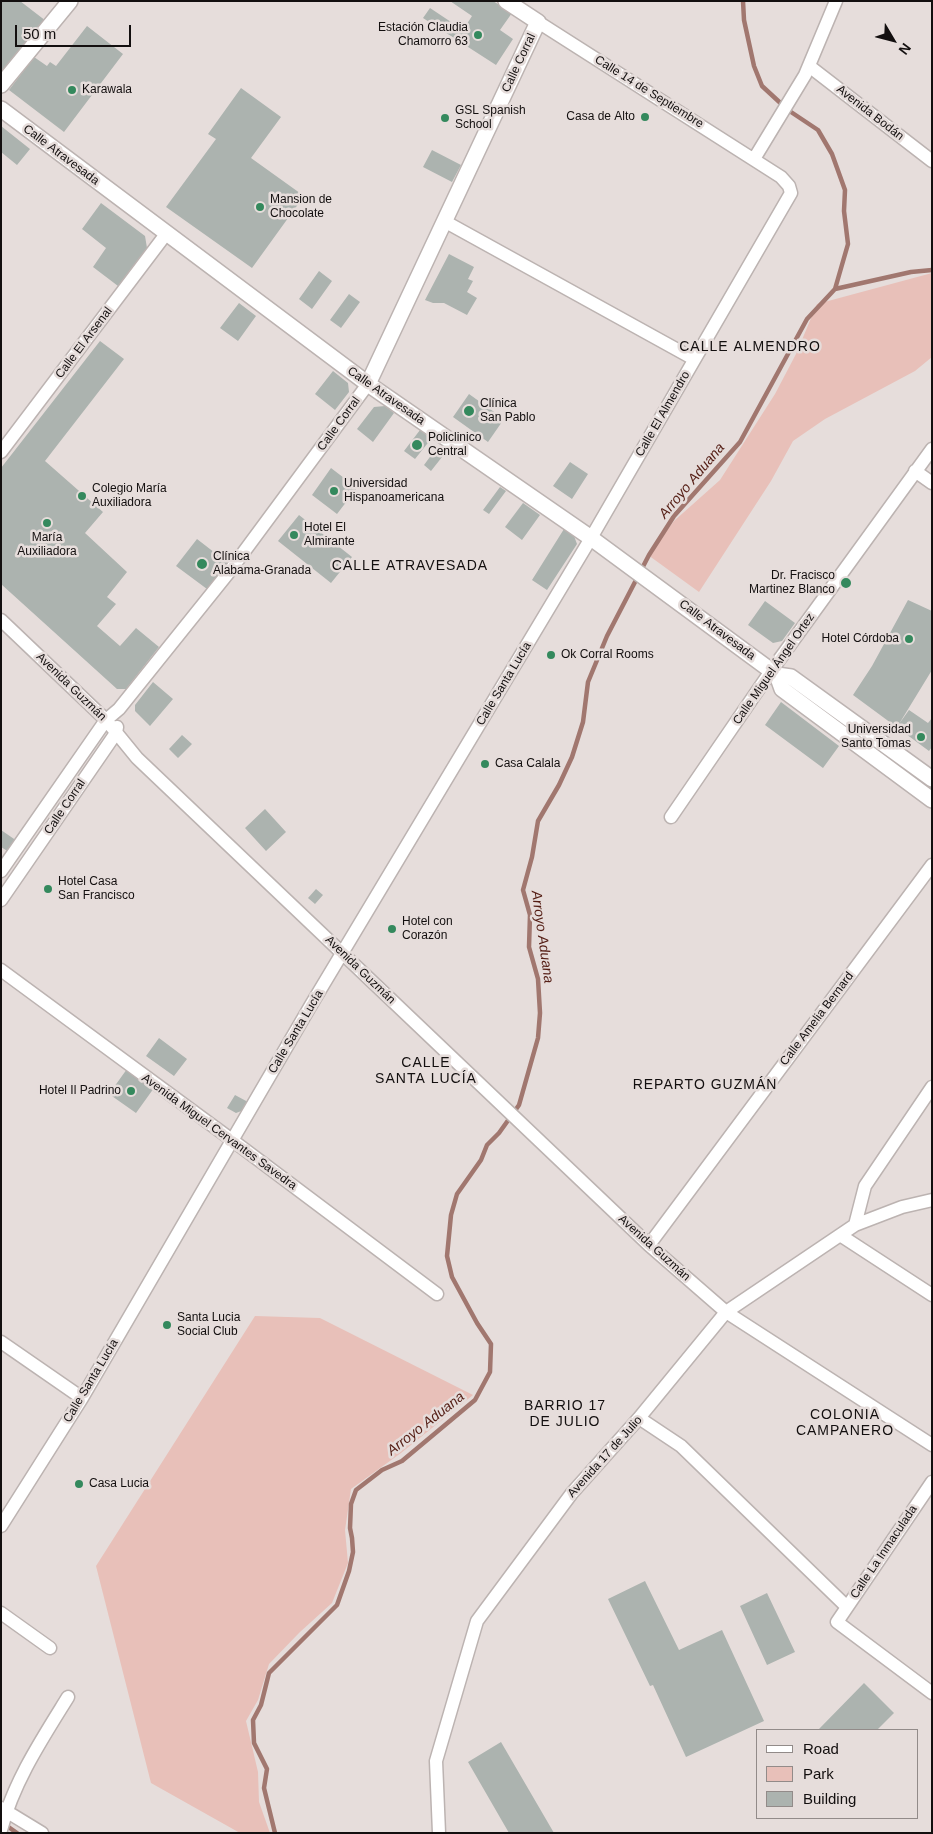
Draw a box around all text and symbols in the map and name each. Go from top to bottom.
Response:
scale bar [18,15,134,47]
north arrow [868,15,918,65]
place label: Estación Claudia Chamorro 63 [378,21,468,49]
text: 50 m [23,25,56,42]
marker: Estación Claudia Chamorro 63 [472,29,484,41]
street label: Calle Corral [499,31,539,95]
text: N [896,40,914,58]
street label: Calle 14 de Septiembre [592,53,706,131]
street label: Avenida Bodán [834,82,906,144]
place label: Karawala [82,83,132,97]
marker: Karawala [66,84,78,96]
place label: GSL Spanish School [455,104,526,132]
place label: Casa de Alto [566,110,635,124]
marker: Casa de Alto [639,111,651,123]
marker: GSL Spanish School [439,112,451,124]
street label: Calle Atravesada [20,122,102,188]
place label: Mansion de Chocolate [270,193,332,221]
marker: Mansion de Chocolate [254,201,266,213]
street label: Calle El Arsenal [53,305,115,381]
district label: CALLE ALMENDRO [677,339,823,355]
street label: Calle Atravesada [344,364,428,428]
street label: Calle El Almendro [633,369,693,459]
street label: Calle Corral [315,394,363,454]
place label: Clínica San Pablo [480,397,535,425]
marker: Clínica San Pablo [462,404,476,418]
place label: Policlinico Central [428,431,481,459]
marker: Policlinico Central [410,438,424,452]
water label: Arroyo Aduana [656,440,728,522]
place label: Universidad Hispanoamericana [344,477,444,505]
place label: Colegio María Auxiliadora [92,482,167,510]
marker: Universidad Hispanoamericana [328,485,340,497]
marker: Colegio María Auxiliadora [76,490,88,502]
marker: María Auxiliadora [41,517,53,529]
place label: Hotel El Almirante [304,521,355,549]
marker: Hotel El Almirante [288,529,300,541]
place label: María Auxiliadora [17,531,77,559]
place label: Clínica Alabama-Granada [213,550,311,578]
marker: Clínica Alabama-Granada [195,557,209,571]
district label: CALLE ATRAVESADA [330,558,490,574]
place label: Dr. Fracisco Martinez Blanco [749,569,835,597]
marker: Dr. Fracisco Martinez Blanco [839,576,853,590]
street label: Calle Atravesada [676,597,758,663]
street label: Calle Miguel Ángel Ortez [730,611,818,727]
place label: Hotel Córdoba [822,632,899,646]
marker: Hotel Córdoba [903,633,915,645]
street label: Calle Santa Lucía [473,640,535,728]
place label: Ok Corral Rooms [561,648,654,662]
marker: Ok Corral Rooms [545,649,557,661]
street label: Avenida Guzmán [33,650,109,724]
place label: Universidad Santo Tomas [841,723,911,751]
marker: Universidad Santo Tomas [915,731,927,743]
place label: Casa Calala [495,757,560,771]
marker: Casa Calala [479,758,491,770]
street label: Calle Corral [41,777,89,837]
place label: Hotel Casa San Francisco [58,875,135,903]
marker: Hotel Casa San Francisco [42,883,54,895]
water label: Arroyo Aduana [527,890,557,984]
place label: Hotel con Corazón [402,915,453,943]
marker: Hotel con Corazón [386,923,398,935]
street label: Avenida Guzmán [322,933,398,1007]
street label: Calle Amelia Bernard [777,969,857,1069]
street label: Calle Santa Lucía [265,988,327,1076]
district label: CALLE SANTA LUCÍA [374,1055,478,1088]
street label: Avenida Miguel Cervantes Savedra [139,1071,299,1193]
district label: REPARTO GUZMÁN [631,1077,779,1093]
place label: Hotel Il Padrino [39,1084,121,1098]
marker: Hotel Il Padrino [125,1085,137,1097]
street label: Avenida Guzmán [615,1212,693,1284]
place label: Santa Lucia Social Club [177,1311,240,1339]
marker: Santa Lucia Social Club [161,1319,173,1331]
street label: Calle Santa Lucía [60,1337,122,1425]
water label: Arroyo Aduana [384,1389,468,1459]
district label: BARRIO 17 DE JULIO [523,1398,607,1430]
district label: COLONIA CAMPANERO [795,1407,895,1440]
street label: Avenida 17 de Julio [565,1413,645,1501]
place label: Casa Lucia [89,1477,149,1491]
marker: Casa Lucia [73,1478,85,1490]
street label: Calle La Inmaculada [847,1503,921,1601]
legend [756,1729,918,1819]
text: Road [803,1740,839,1757]
text: Park [803,1765,834,1782]
text: Building [803,1790,856,1807]

